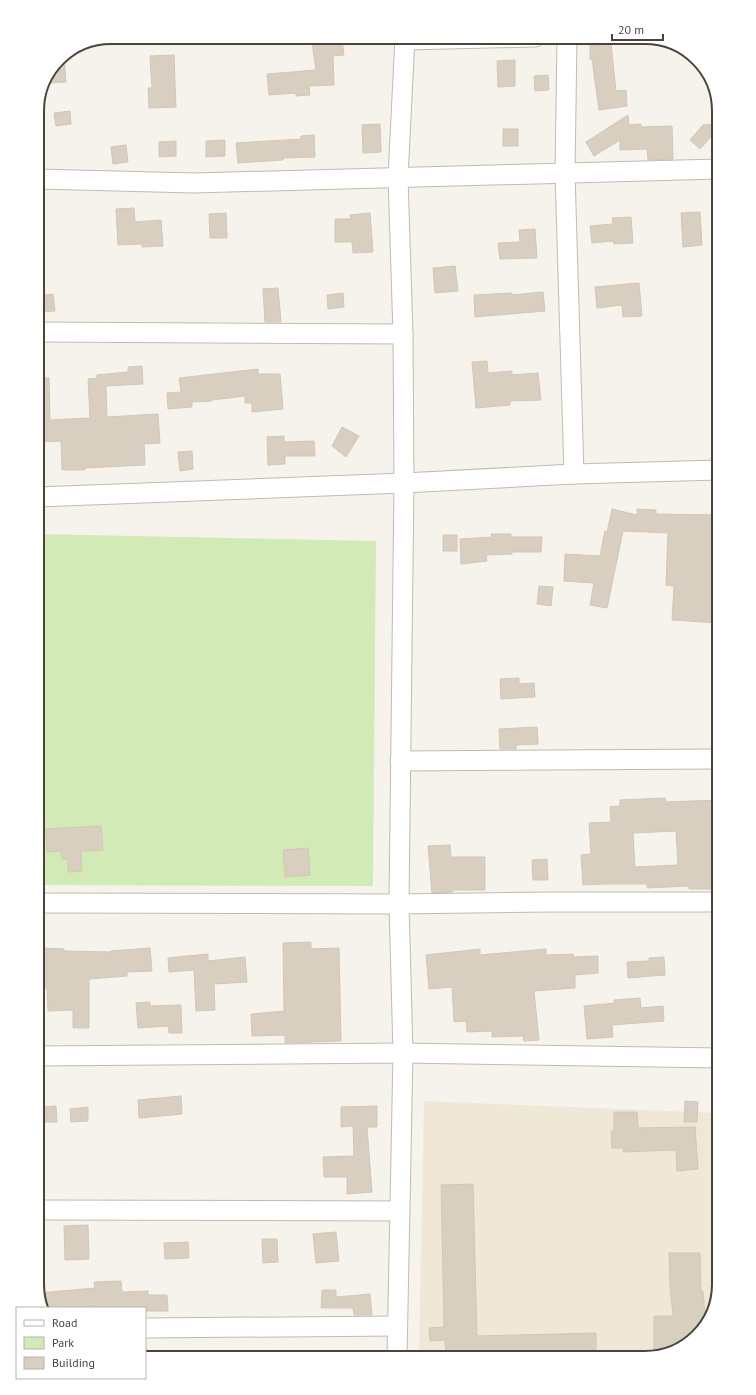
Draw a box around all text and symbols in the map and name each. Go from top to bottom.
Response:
scale bar [612,16,663,42]
text: 20 m [618,22,644,37]
legend [16,1307,146,1379]
text: Road [52,1315,77,1330]
text: Park [52,1335,74,1350]
text: Building [52,1355,95,1370]

